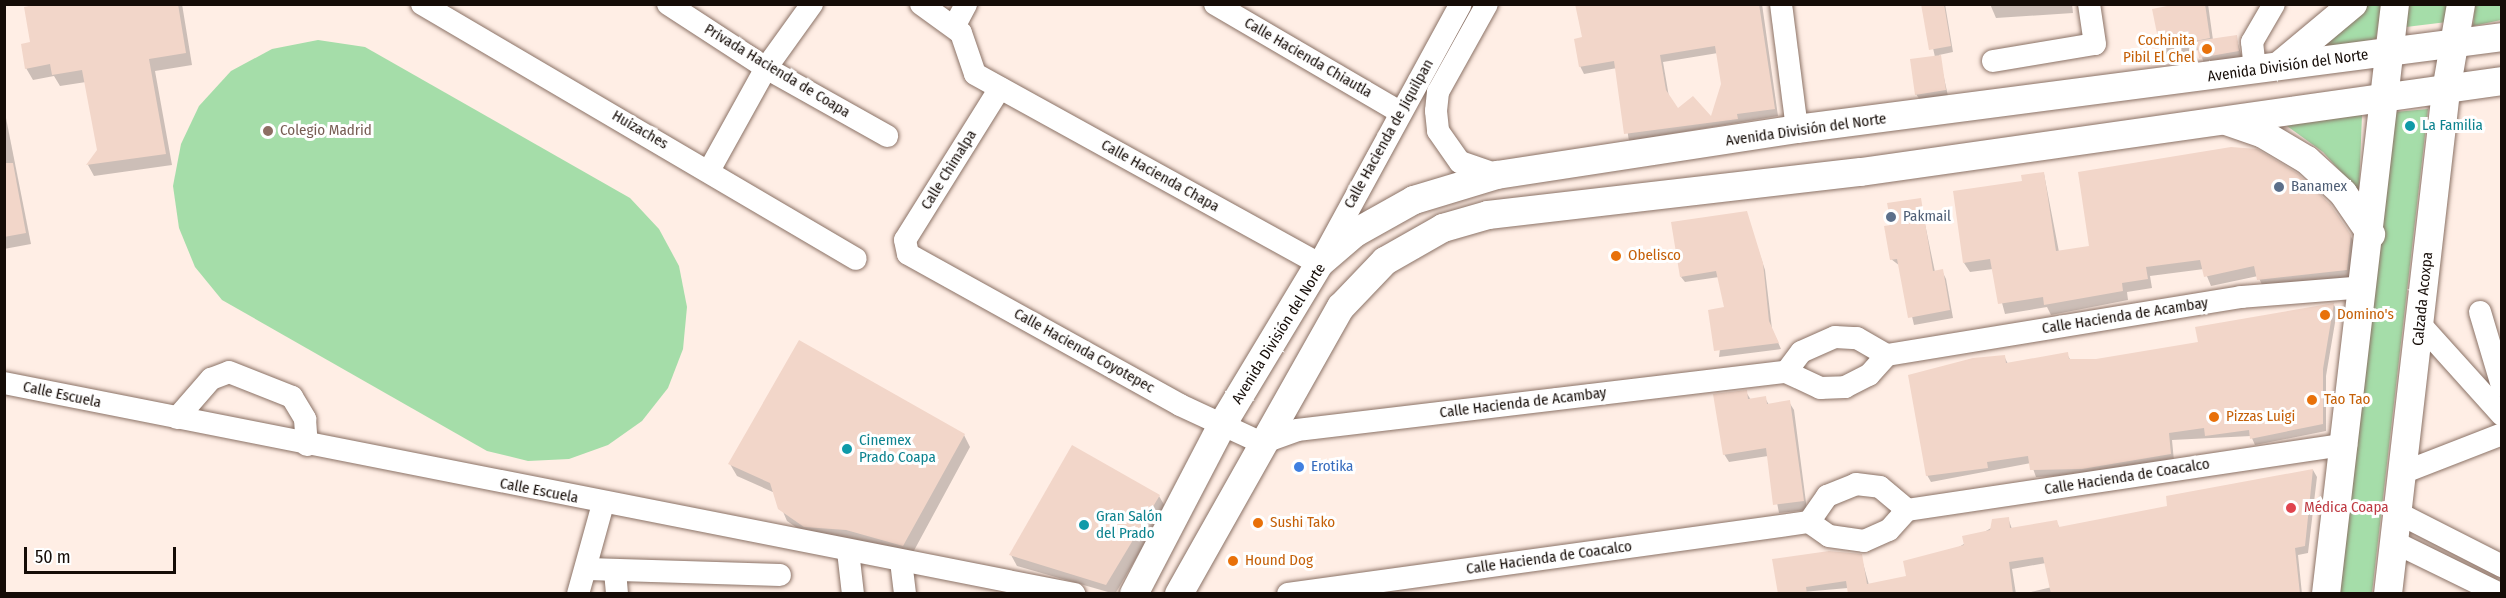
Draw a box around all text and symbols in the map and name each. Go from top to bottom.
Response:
street label: Calle Hacienda Chiautla [1241,14,1375,102]
street label: Privada Hacienda de Coapa [701,20,853,122]
place label: Cochinita Pibil El Chel [2123,31,2195,66]
marker: Cochinita Pibil El Chel [2200,42,2214,56]
street label: Avenida División del Norte [2206,46,2370,86]
street label: Calle Hacienda de Jiquilpan [1340,56,1438,212]
street label: Huizaches [609,107,671,153]
street label: Avenida División del Norte [1724,110,1888,150]
place label: La Familia [2422,117,2483,135]
marker: La Familia [2403,119,2417,133]
place label: Colegio Madrid [280,122,372,140]
marker: Colegio Madrid [261,124,275,138]
street label: Calle Chimalpa [917,127,981,213]
street label: Calle Hacienda Chapa [1098,136,1222,216]
place label: Banamex [2291,178,2347,196]
marker: Banamex [2272,180,2286,194]
place label: Pakmail [1903,208,1951,226]
marker: Pakmail [1884,210,1898,224]
place label: Obelisco [1628,247,1681,265]
marker: Obelisco [1609,249,1623,263]
street label: Calzada Acoxpa [2409,251,2437,347]
street label: Avenida División del Norte [1228,260,1330,408]
street label: Calle Hacienda de Acambay [2041,294,2209,338]
street label: Calle Hacienda Coyotepec [1011,305,1157,397]
place label: Domino's [2337,306,2394,324]
marker: Domino's [2318,308,2332,322]
street label: Calle Escuela [21,378,103,412]
street label: Calle Hacienda de Acambay [1439,384,1607,422]
place label: Tao Tao [2324,391,2370,409]
marker: Tao Tao [2305,393,2319,407]
place label: Pizzas Luigi [2226,408,2295,426]
marker: Pizzas Luigi [2207,410,2221,424]
place label: Cinemex Prado Coapa [859,431,936,466]
marker: Cinemex Prado Coapa [840,442,854,456]
street label: Calle Hacienda de Coacalco [2043,455,2211,499]
place label: Erotika [1311,458,1353,476]
marker: Erotika [1292,460,1306,474]
street label: Calle Escuela [498,475,580,507]
marker: Médica Coapa [2282,499,2300,517]
place label: Médica Coapa [2304,499,2389,517]
place label: Gran Salón del Prado [1096,507,1162,542]
place label: Sushi Tako [1270,514,1335,532]
marker: Sushi Tako [1251,516,1265,530]
marker: Gran Salón del Prado [1077,518,1091,532]
scale bar [27,535,178,573]
street label: Calle Hacienda de Coacalco [1465,537,1633,579]
text: 50 m [35,546,71,568]
place label: Hound Dog [1245,552,1313,570]
marker: Hound Dog [1226,554,1240,568]

